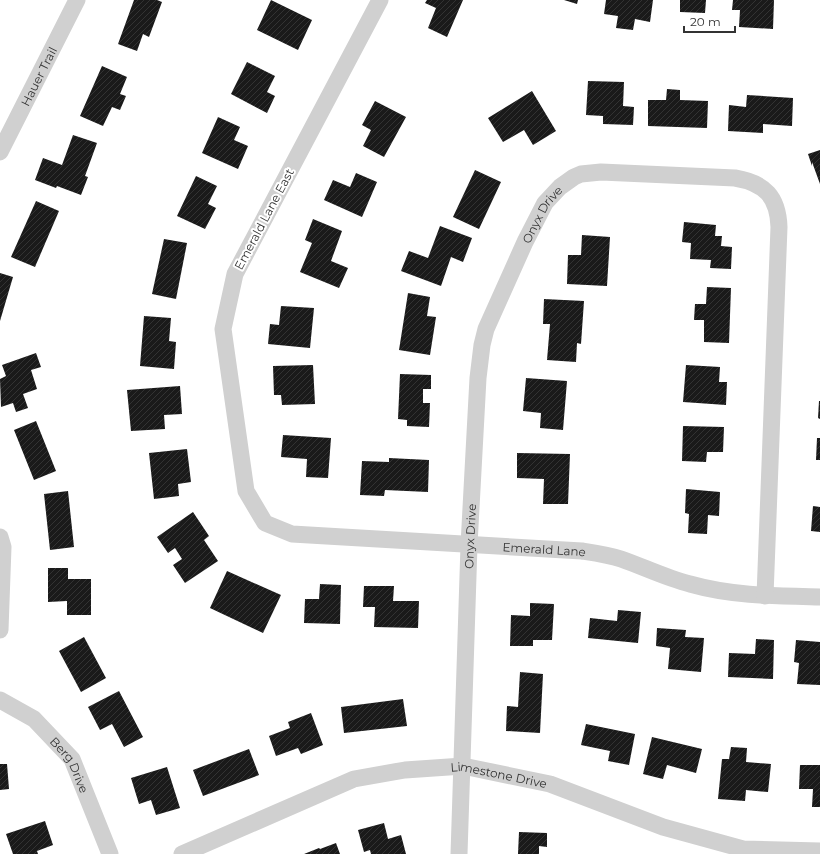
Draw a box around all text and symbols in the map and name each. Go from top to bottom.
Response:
scale bar [684,8,735,34]
text: 20 m [690,14,721,29]
street label: Hauer Trail [17,44,60,108]
street label: Emerald Lane East [231,166,297,272]
street label: Onyx Drive [518,182,565,246]
street label: Onyx Drive [461,503,479,569]
street label: Emerald Lane [502,539,587,559]
street label: Berg Drive [47,734,92,795]
street label: Limestone Drive [450,758,548,791]

